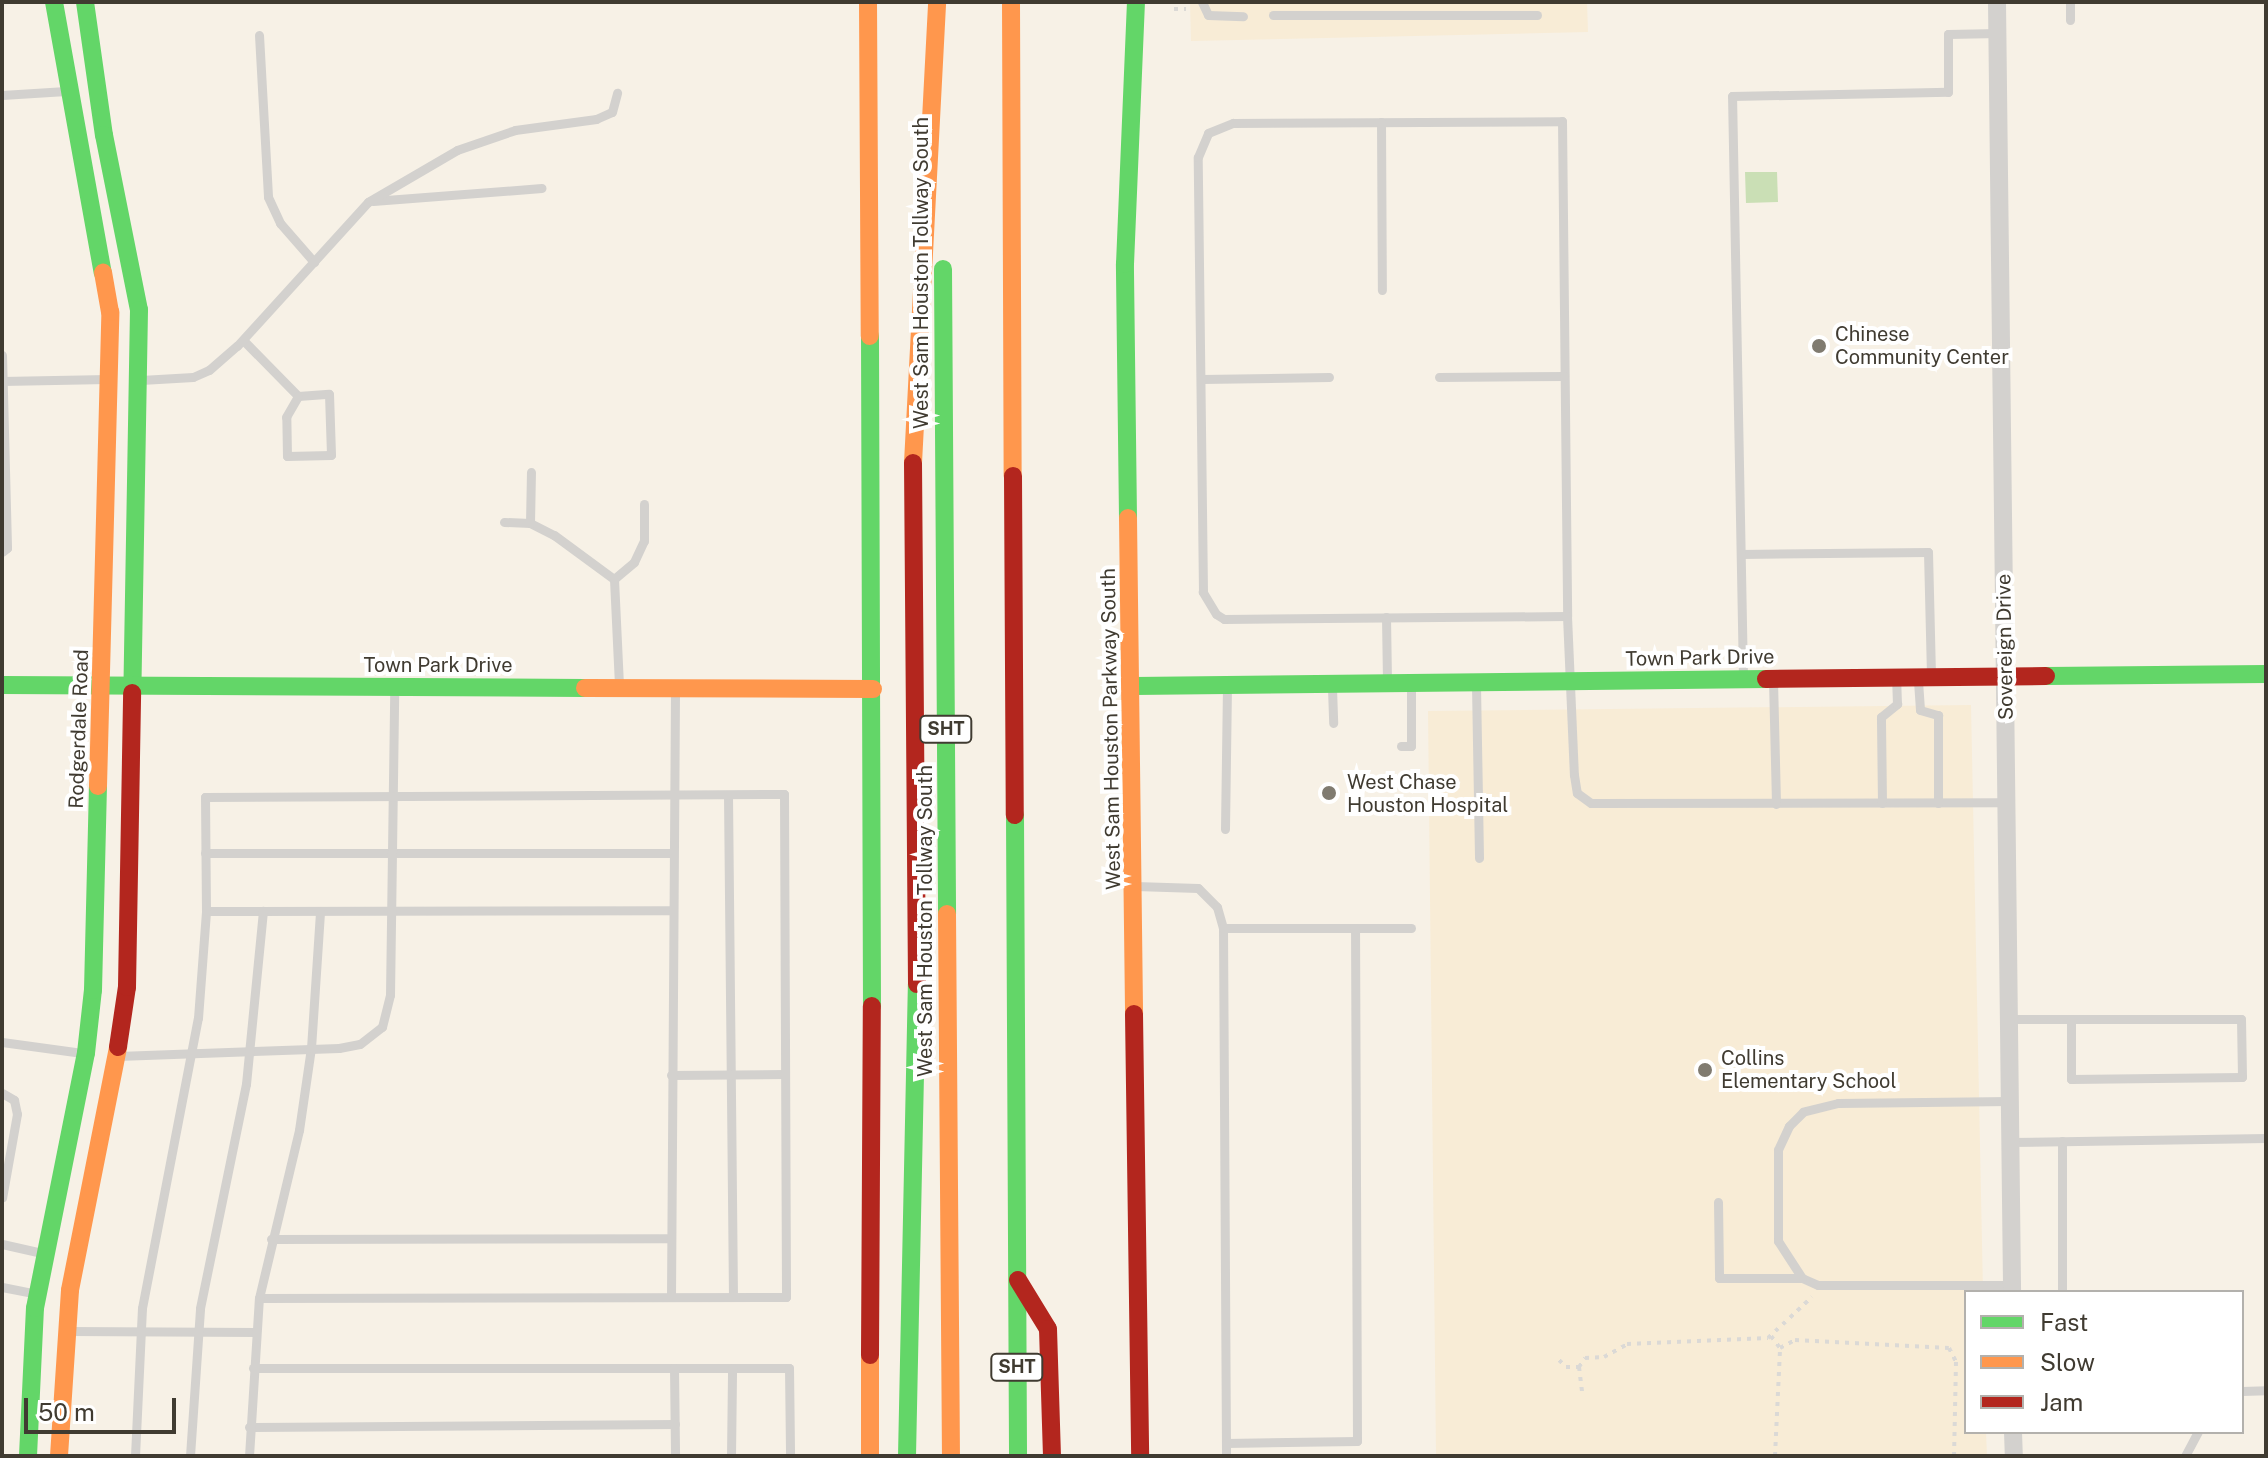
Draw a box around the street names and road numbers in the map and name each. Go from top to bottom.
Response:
street label: West Sam Houston Tollway South [909,117,933,429]
street label: West Sam Houston Parkway South [1096,568,1126,890]
street label: Sovereign Drive [1992,574,2018,720]
street label: Town Park Drive [1625,645,1775,671]
street label: Rodgerdale Road [64,649,94,809]
street label: Town Park Drive [363,653,513,677]
road number: SHT [918,715,974,743]
street label: West Sam Houston Tollway South [913,765,937,1077]
road number: SHT [989,1353,1045,1381]

